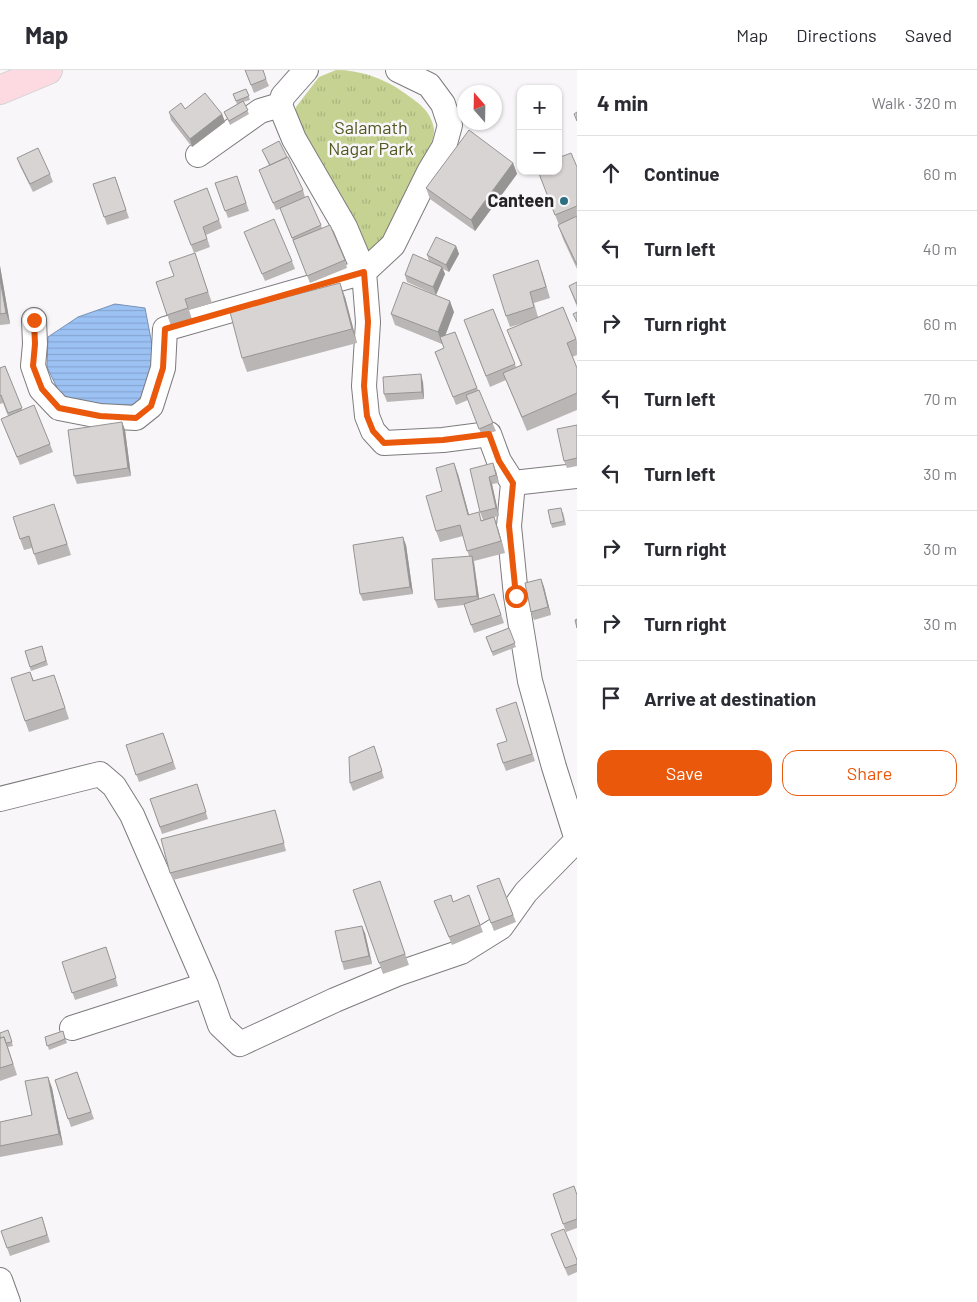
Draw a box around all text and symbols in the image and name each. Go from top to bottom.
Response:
text: Map [25,20,68,49]
text: Map [736,24,768,46]
text: Directions [796,24,877,46]
text: Saved [905,24,952,46]
north arrow [457,85,502,130]
map controls [517,85,562,175]
button: + [517,85,562,130]
text: 4 min [597,90,648,115]
text: Walk · 320 m [872,93,957,112]
park label: Salamath Nagar Park [328,116,414,159]
button: − [517,130,562,175]
icon: ahead [597,159,625,187]
text: Continue [644,162,720,185]
text: 60 m [923,164,957,183]
place label: Canteen [488,189,554,211]
marker: Canteen [558,195,570,207]
icon: left [597,234,625,262]
text: Turn left [644,237,715,260]
text: 40 m [923,239,957,258]
route end [23,309,46,332]
icon: right [597,309,625,337]
text: Turn right [644,312,726,335]
text: 60 m [923,314,957,333]
icon: left [597,384,625,412]
text: Turn left [644,387,715,410]
text: 70 m [924,389,957,408]
icon: left [597,459,625,487]
text: Turn left [644,462,715,485]
text: 30 m [923,464,957,483]
icon: right [597,534,625,562]
text: Turn right [644,537,726,560]
text: 30 m [923,539,957,558]
route start [505,585,528,608]
icon: right [597,609,625,637]
text: Turn right [644,612,726,635]
text: 30 m [923,614,957,633]
icon: arrive [597,684,625,712]
text: Arrive at destination [644,687,816,710]
button: Save [597,750,772,796]
button: Share [782,750,957,796]

